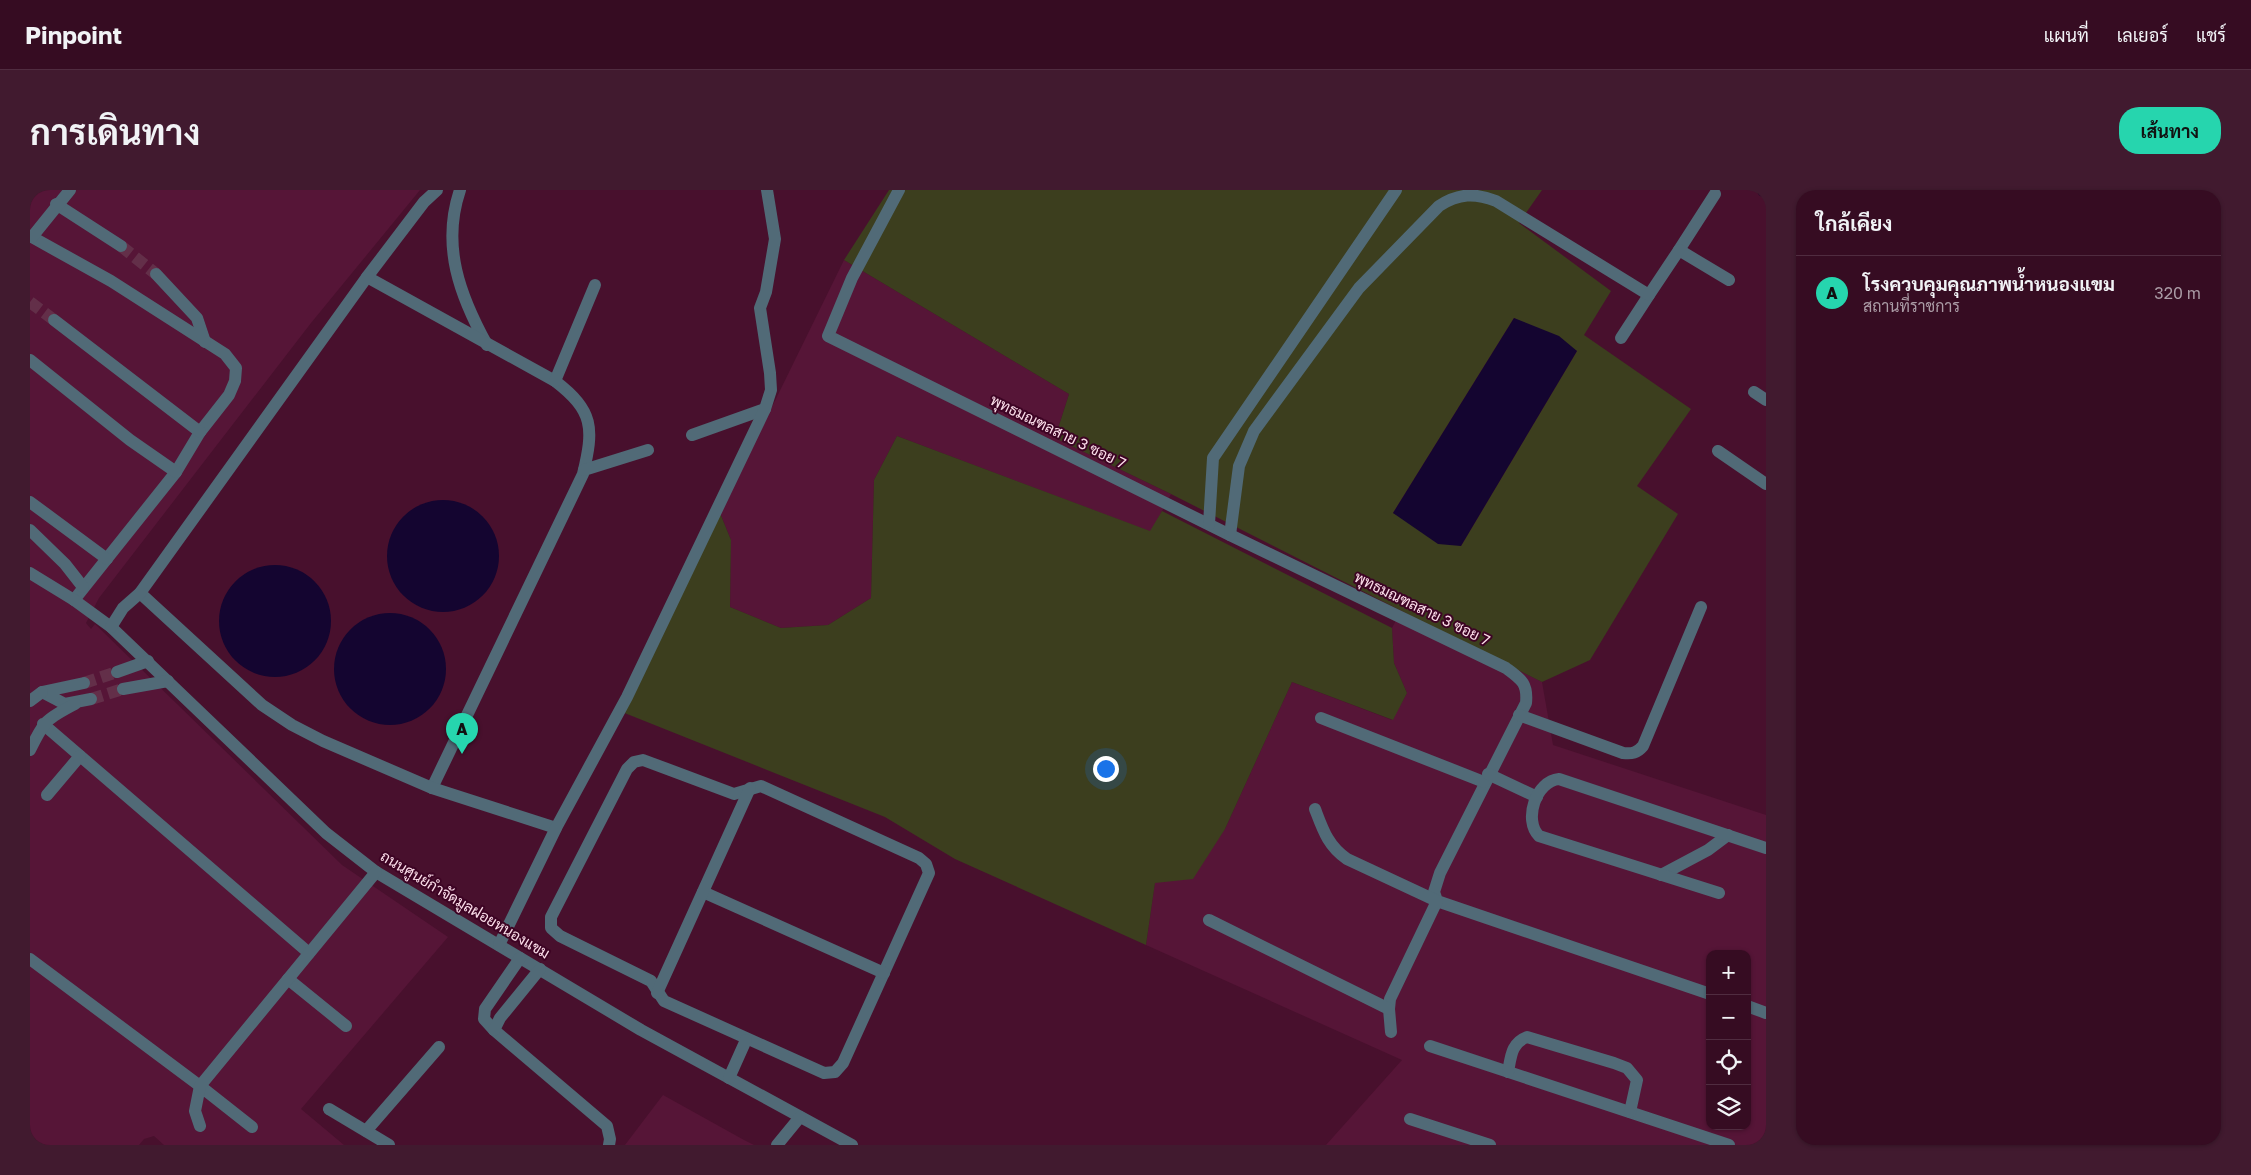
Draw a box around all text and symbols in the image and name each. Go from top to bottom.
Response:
text: Pinpoint [25,20,122,49]
text: แผนที่ [2044,24,2089,46]
text: เลเยอร์ [2117,24,2168,46]
text: แชร์ [2196,24,2226,46]
button: เส้นทาง [2119,107,2221,154]
text: การเดินทาง [30,111,200,153]
text: ใกล้เคียง [1816,210,1892,236]
text: โรงควบคุมคุณภาพน้ำหนองแขม [1863,272,2115,295]
text: A [1826,283,1838,303]
text: 320 m [2154,283,2201,303]
text: สถานที่ราชการ [1863,296,1960,316]
street label: พุทธมณฑลสาย 3 ซอย 7 [986,390,1129,475]
street label: พุทธมณฑลสาย 3 ซอย 7 [1350,567,1493,652]
pin: A [446,713,478,754]
your location [1093,756,1119,782]
street label: ถนนศูนย์กำจัดมูลฝอยหนองแขม [377,846,553,964]
map controls [1706,950,1751,1130]
button: + [1706,950,1751,995]
button: − [1706,995,1751,1040]
button: locate [1706,1040,1751,1085]
button: layers [1706,1085,1751,1130]

